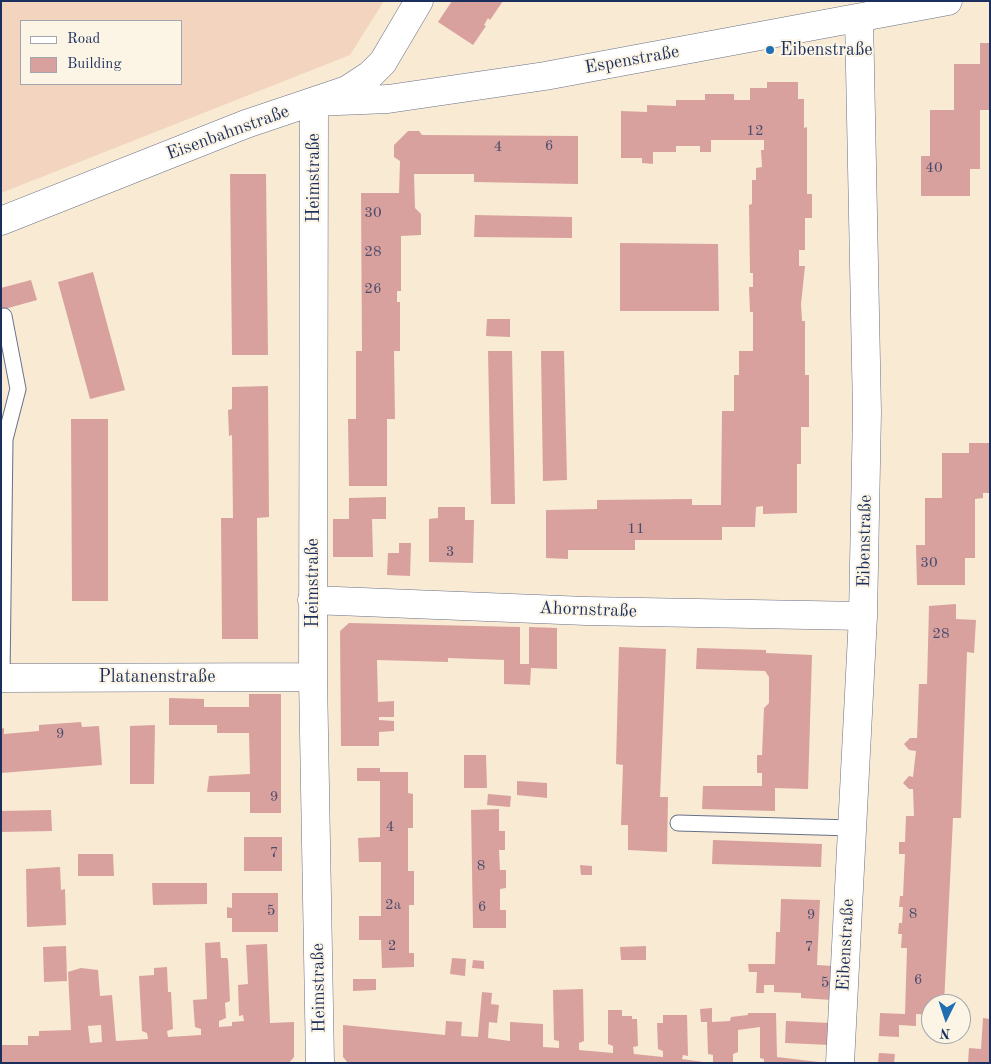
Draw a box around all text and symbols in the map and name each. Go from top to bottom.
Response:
legend [20,20,182,85]
text: Road [67,32,100,47]
place label: Eibenstraße [780,39,873,61]
street label: Espenstraße [583,41,681,79]
marker: Eibenstraße [764,44,776,56]
text: Building [67,57,122,72]
street label: Eisenbahnstraße [164,101,292,165]
house number: 12 [746,122,764,140]
street label: Heimstraße [303,133,325,223]
house number: 6 [545,137,553,155]
house number: 4 [494,138,502,156]
house number: 40 [925,159,943,177]
house number: 30 [364,204,382,222]
house number: 28 [364,243,382,261]
house number: 26 [364,280,382,298]
street label: Eibenstraße [853,495,877,587]
house number: 11 [627,520,645,538]
street label: Heimstraße [302,538,324,628]
house number: 3 [446,543,454,561]
house number: 30 [920,554,938,572]
street label: Ahornstraße [539,598,637,622]
house number: 28 [932,625,950,643]
street label: Platanenstraße [98,666,216,688]
house number: 9 [56,725,64,743]
house number: 9 [270,788,278,806]
house number: 4 [386,818,394,836]
house number: 7 [270,844,278,862]
house number: 8 [477,857,485,875]
house number: 2a [385,896,401,914]
house number: 6 [478,898,486,916]
street label: Eibenstraße [833,898,859,992]
house number: 5 [267,902,275,920]
house number: 8 [909,905,917,923]
house number: 9 [807,906,815,924]
house number: 2 [388,937,396,955]
house number: 7 [805,938,813,956]
street label: Heimstraße [307,943,331,1033]
house number: 6 [914,971,922,989]
house number: 5 [821,974,829,992]
north arrow [921,994,971,1044]
text: N [939,1026,951,1040]

